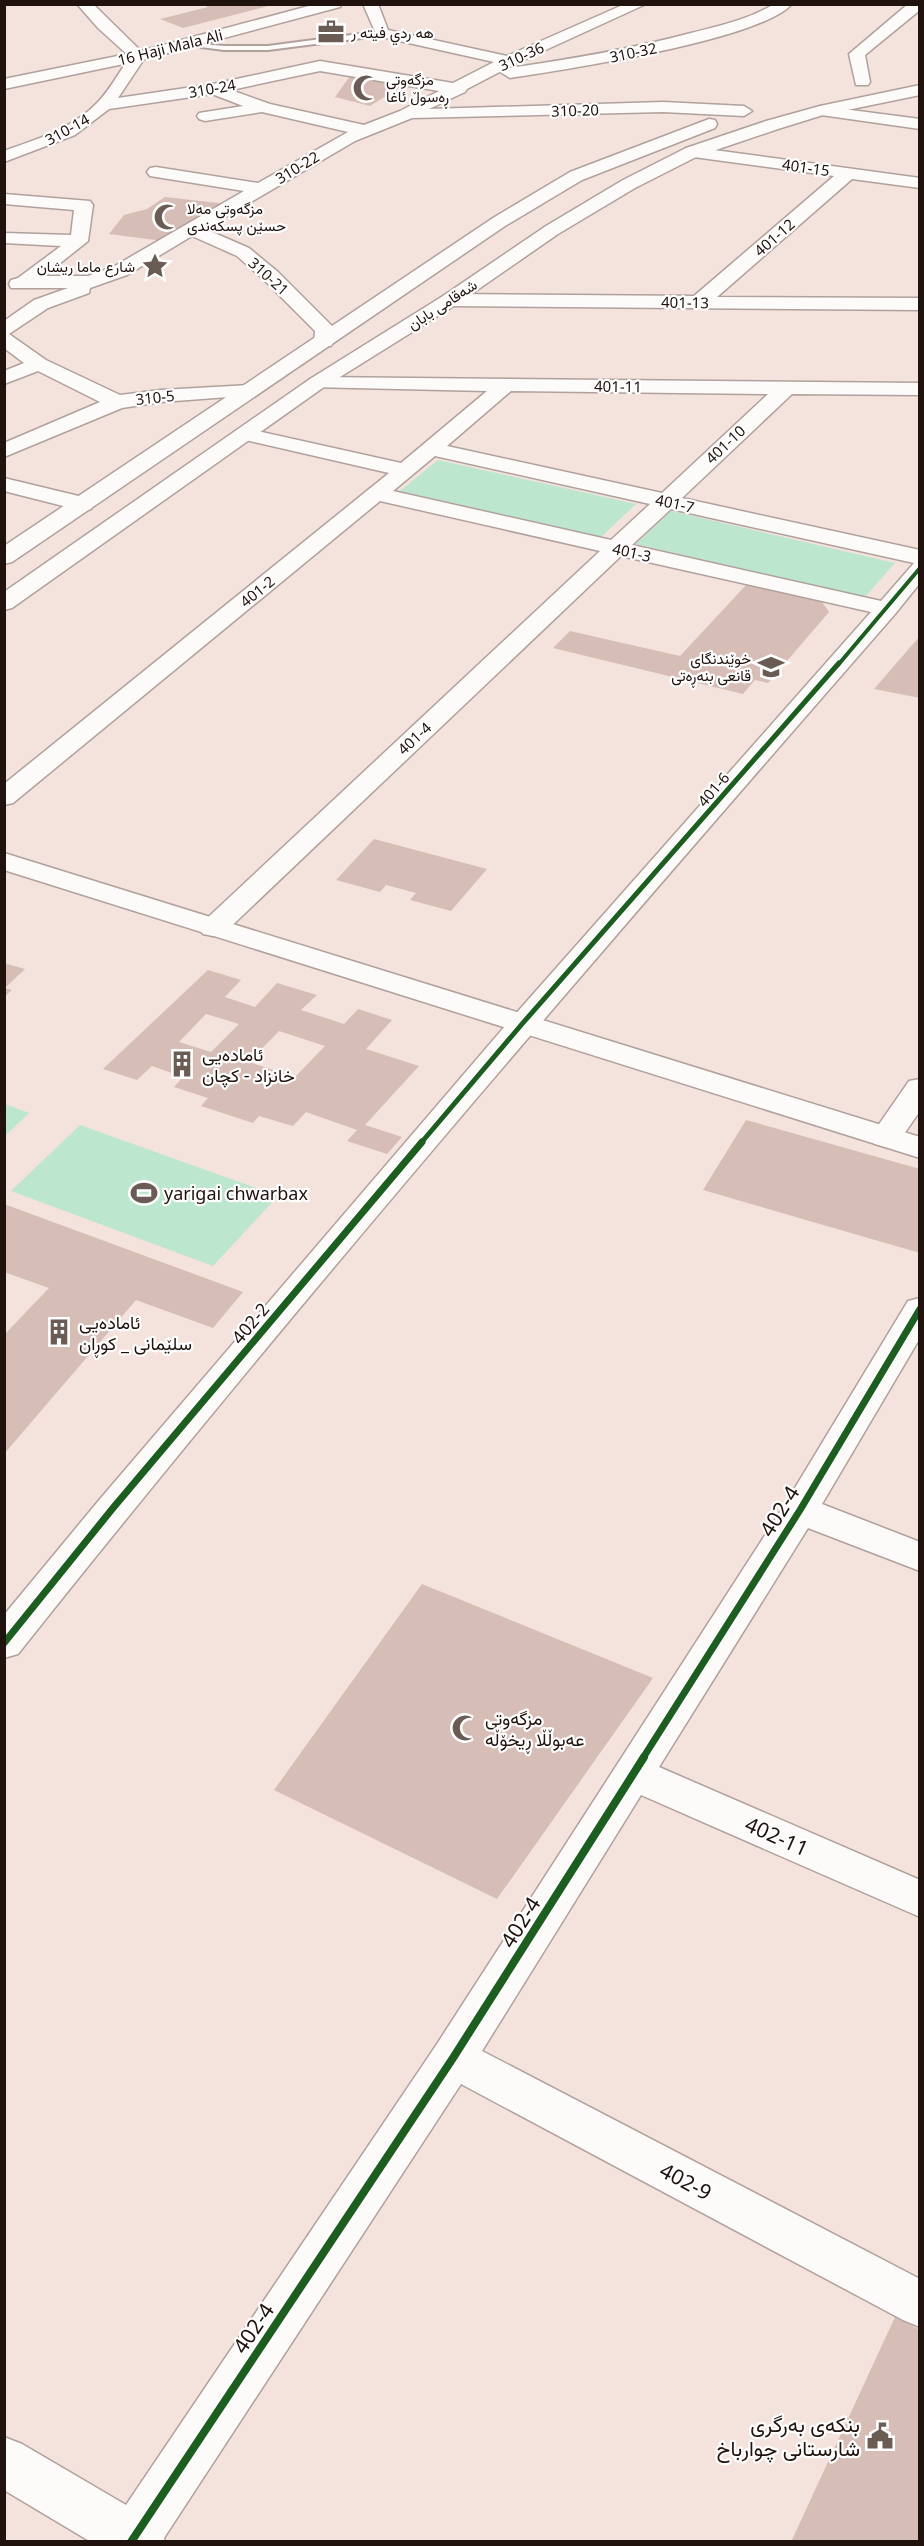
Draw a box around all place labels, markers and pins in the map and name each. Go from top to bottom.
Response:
office icon: هه ردي فيته ر [316,17,346,47]
place label: هه ردي فيته ر [350,22,434,46]
place label: مزگەوتی ڕەسوڵ ئاغا [386,69,449,109]
mosque icon: مزگەوتی ڕەسوڵ ئاغا [351,73,381,103]
place label: مزگەوتی مەلا حسێن پسکەندی [187,198,286,236]
mosque icon: مزگەوتی مەلا حسێن پسکەندی [152,202,182,232]
place icon: شارع ماما ريشان [140,251,170,281]
place label: شارع ماما ريشان [37,256,135,278]
place label: خوێندنگای قانعی بنەڕەتی [671,648,751,688]
school or university icon: خوێندنگای قانعی بنەڕەتی [756,652,786,682]
place label: ئامادەیی خانزاد - کچان [202,1042,295,1088]
building icon: ئامادەیی خانزاد - کچان [167,1049,197,1079]
sports icon: yarigai chwarbax [129,1178,159,1208]
place label: yarigai chwarbax [164,1181,308,1205]
place label: ئامادەیی سلێمانی _ کوڕان [79,1310,192,1358]
building icon: ئامادەیی سلێمانی _ کوڕان [44,1317,74,1347]
place label: مزگەوتی عەبوڵڵا ڕیخۆڵە [485,1706,584,1754]
mosque icon: مزگەوتی عەبوڵڵا ڕیخۆڵە [450,1713,480,1743]
place label: بنکەی بەرگری شارستانی چوارباخ [717,2410,860,2463]
public building icon: بنکەی بەرگری شارستانی چوارباخ [865,2421,895,2451]

